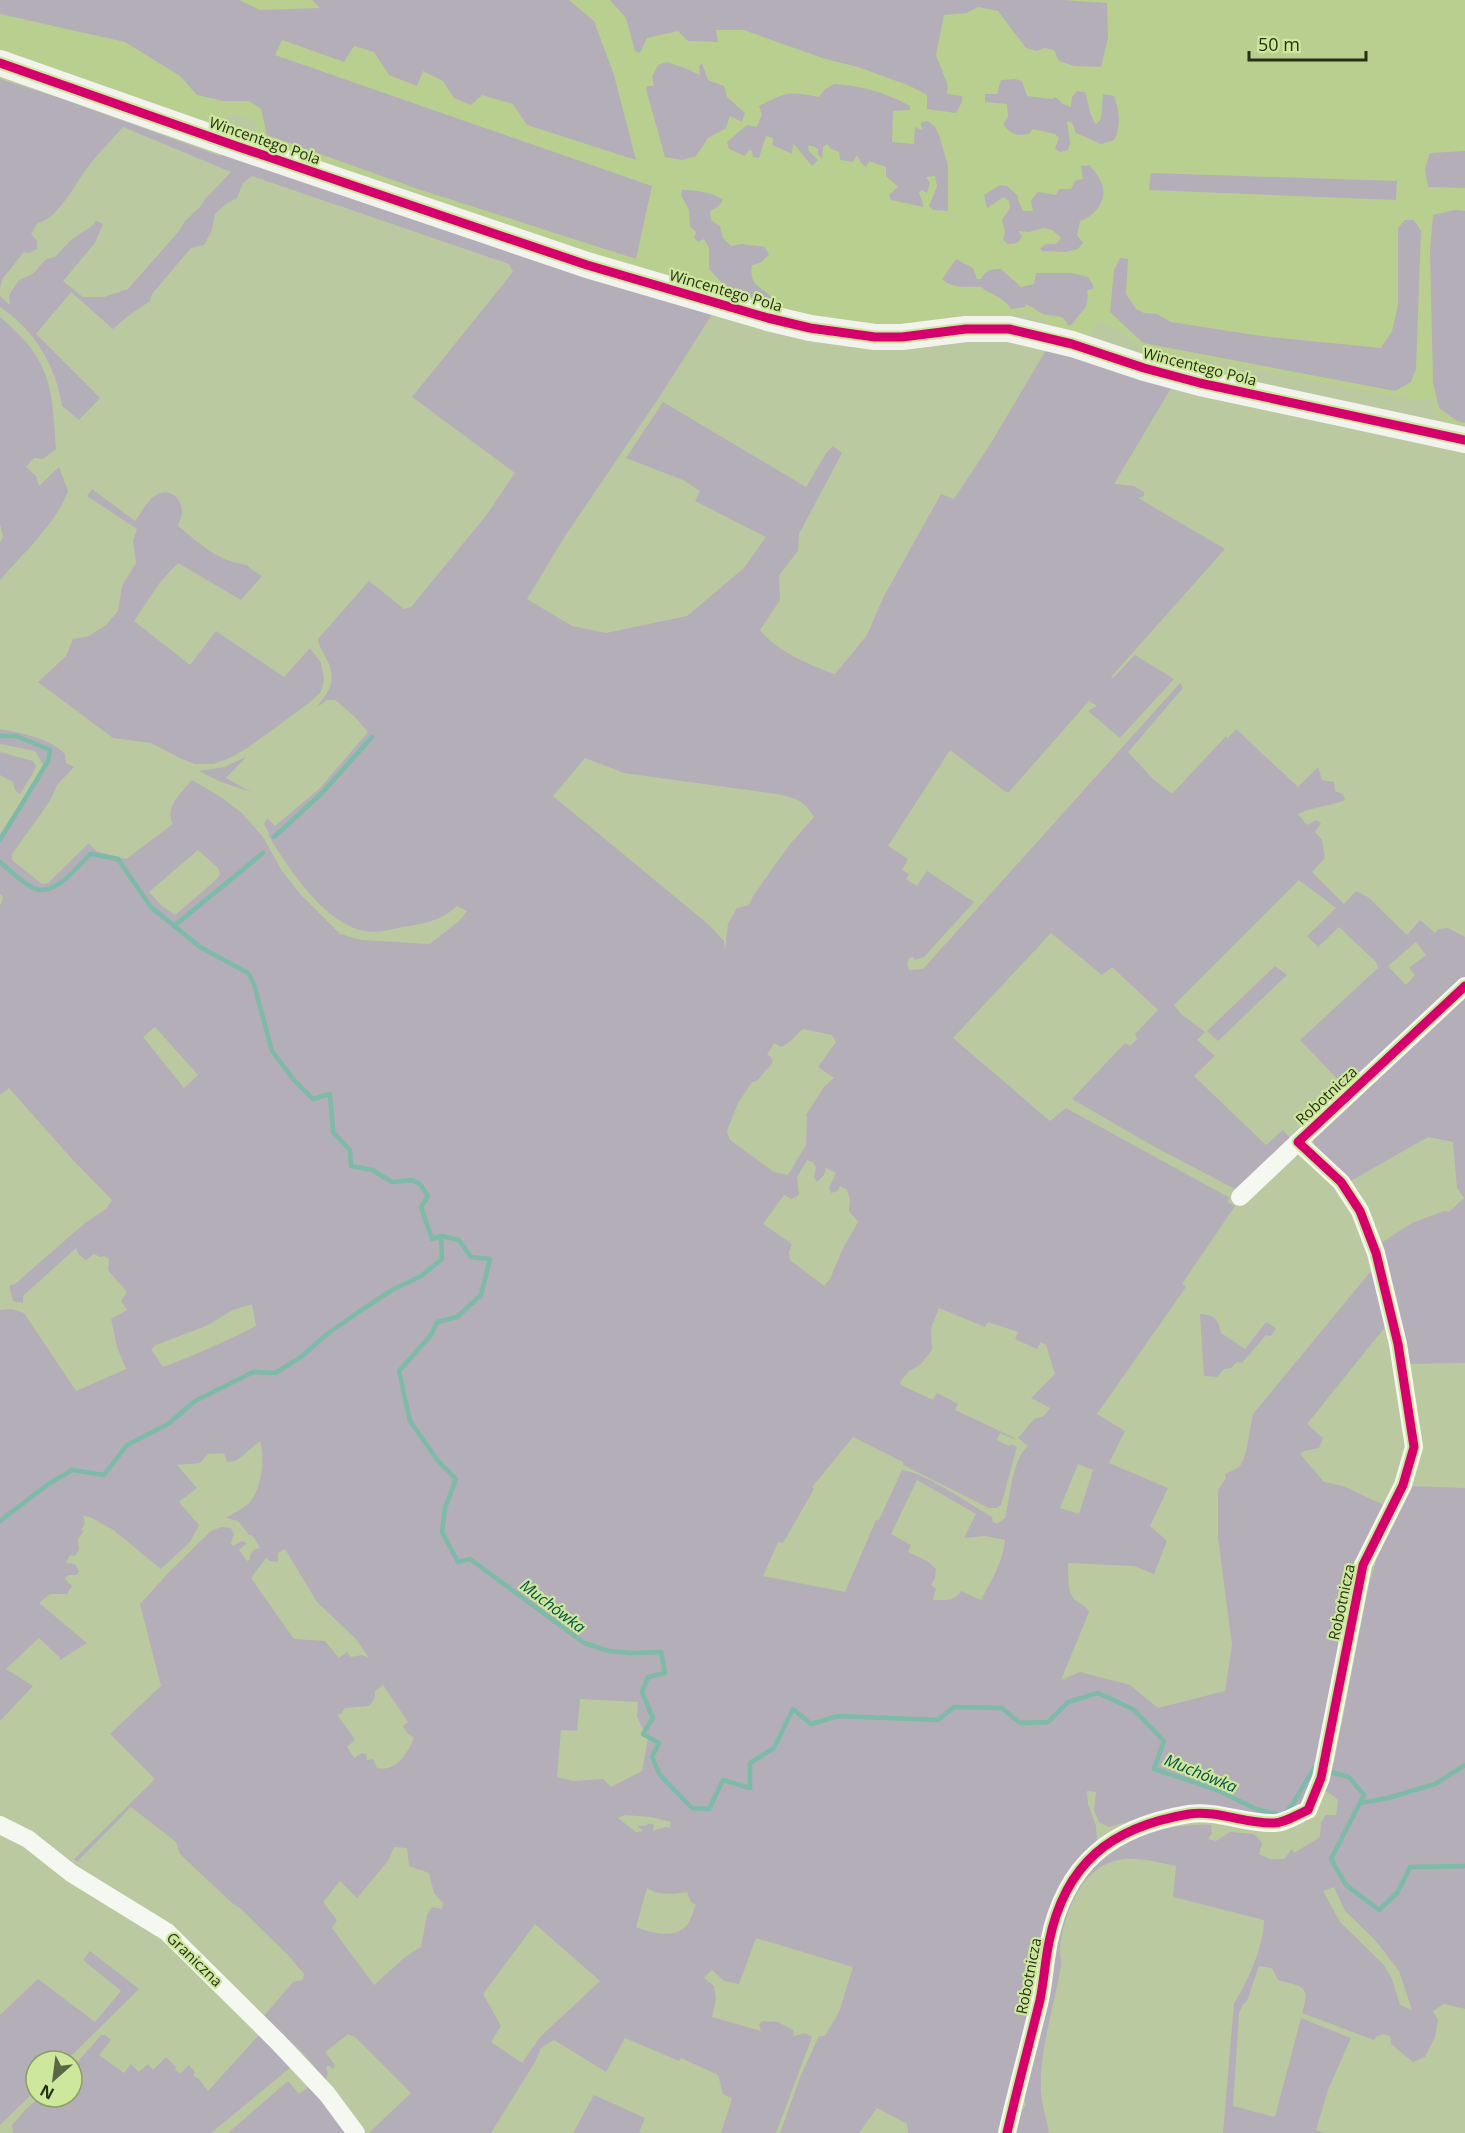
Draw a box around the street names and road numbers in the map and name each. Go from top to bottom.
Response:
street label: Wincentego Pola [207,112,323,168]
street label: Wincentego Pola [667,264,785,316]
street label: Wincentego Pola [1141,342,1259,390]
street label: Robotnicza [1291,1061,1361,1129]
street label: Robotnicza [1323,1562,1359,1642]
street label: Graniczna [163,1927,227,1991]
street label: Robotnicza [1011,1936,1045,2016]

